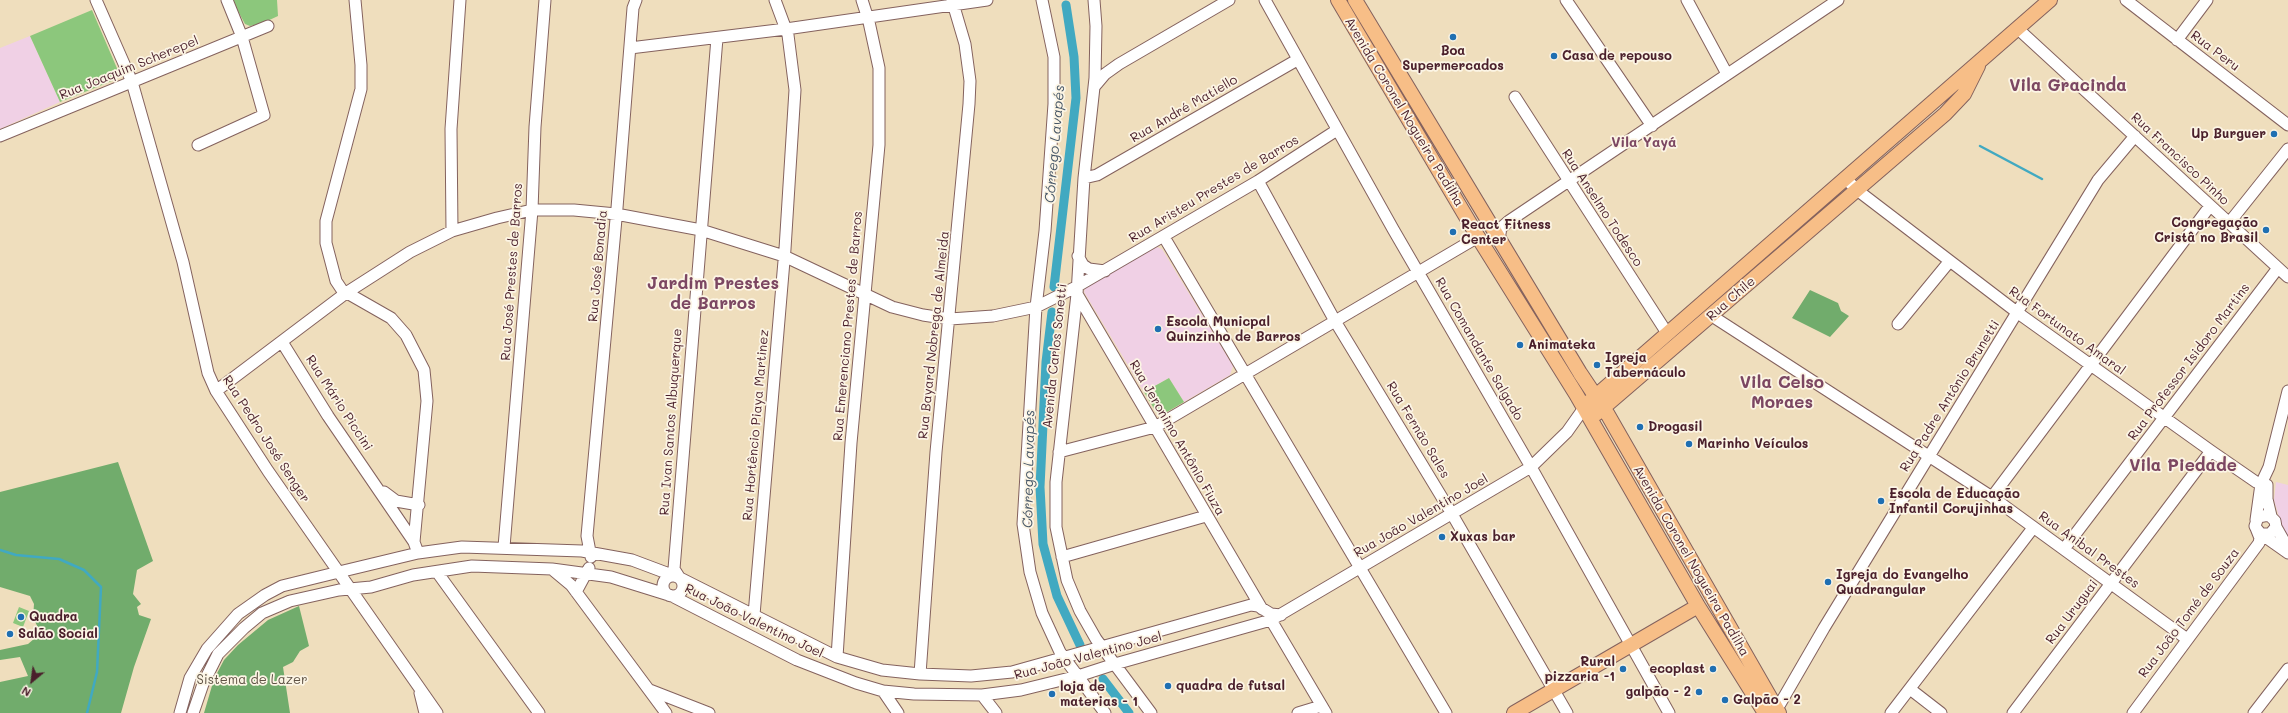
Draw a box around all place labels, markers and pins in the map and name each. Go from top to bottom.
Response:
marker: Boa Supermercados [1448,32,1458,42]
place label: Boa Supermercados [1402,43,1504,74]
place label: Casa de repouso [1562,48,1672,64]
marker: Casa de repouso [1549,51,1559,61]
place label: Up Burguer [2191,126,2266,142]
marker: Up Burguer [2269,129,2279,139]
place label: Congregação Cristâ no Brasil [2154,215,2258,246]
place label: React Fitness Center [1461,217,1551,248]
marker: Congregação Cristâ no Brasil [2261,225,2271,235]
marker: React Fitness Center [1448,227,1458,237]
place label: Escola Municpal Quinzinho de Barros [1166,314,1300,345]
marker: Escola Municpal Quinzinho de Barros [1153,324,1163,334]
place label: Animateka [1528,337,1596,353]
marker: Animateka [1515,340,1525,350]
place label: Igreja Tabernáculo [1605,350,1686,381]
marker: Igreja Tabernáculo [1592,360,1602,370]
place label: Drogasil [1648,419,1702,435]
marker: Drogasil [1635,422,1645,432]
place label: Marinho Veículos [1697,436,1808,452]
marker: Marinho Veículos [1684,439,1694,449]
place label: Escola de Educação Infantil Corujinhas [1889,486,2020,517]
marker: Escola de Educação Infantil Corujinhas [1876,496,1886,506]
place label: Xuxas bar [1450,529,1515,545]
marker: Xuxas bar [1437,532,1447,542]
place label: Igreja do Evangelho Quadrangular [1836,567,1968,598]
marker: Igreja do Evangelho Quadrangular [1823,577,1833,587]
place label: Quadra [29,609,78,625]
marker: Quadra [16,612,26,622]
place label: Salão Social [18,626,98,642]
marker: Salão Social [5,629,15,639]
place label: Rural pizzaria -1 [1545,654,1615,685]
place label: ecoplast [1650,661,1705,677]
marker: Rural pizzaria -1 [1618,664,1628,674]
marker: ecoplast [1708,664,1718,674]
place label: quadra de futsal [1176,678,1285,694]
place label: loja de materias - 1 [1060,679,1138,710]
marker: quadra de futsal [1163,681,1173,691]
place label: galpão - 2 [1626,684,1691,700]
marker: galpão - 2 [1694,687,1704,697]
marker: loja de materias - 1 [1047,689,1057,699]
place label: Galpão - 2 [1733,692,1801,708]
marker: Galpão - 2 [1720,695,1730,705]

